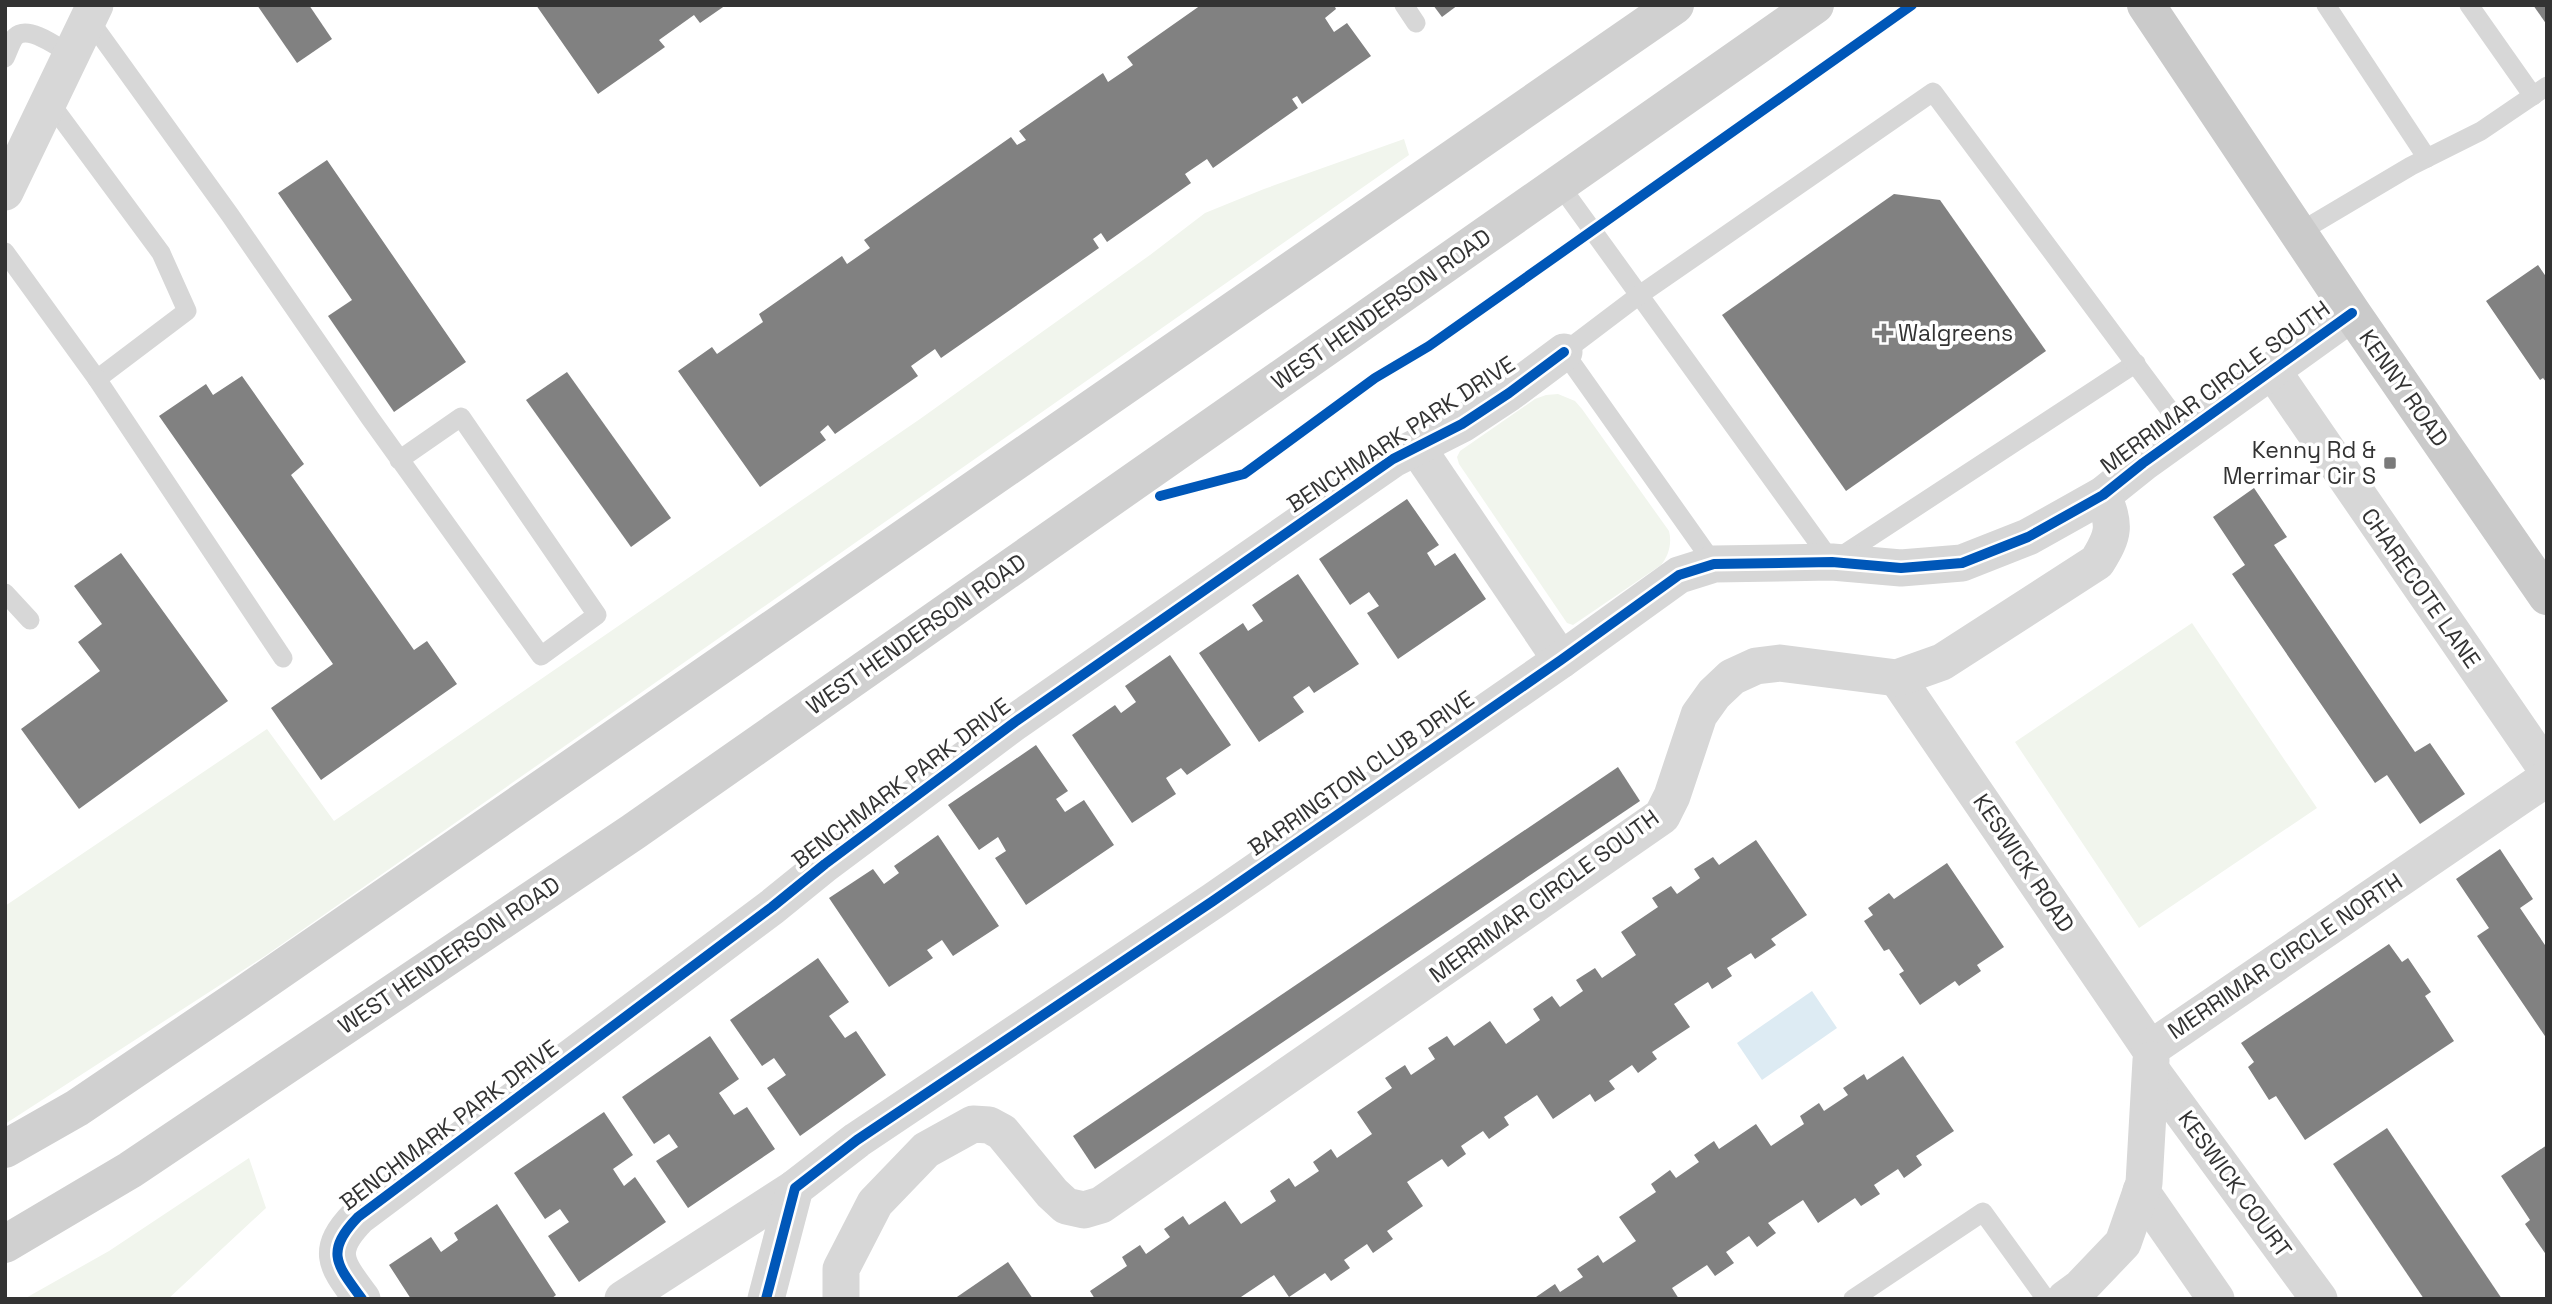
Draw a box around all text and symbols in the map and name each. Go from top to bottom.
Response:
street label: WEST HENDERSON ROAD [1265,222,1497,396]
street label: MERRIMAR CIRCLE SOUTH [2094,294,2336,480]
place label: Walgreens [1898,318,2013,348]
street label: KENNY ROAD [2353,323,2455,453]
marker: Walgreens [1876,325,1892,341]
street label: BENCHMARK PARK DRIVE [1281,349,1521,519]
place label: Kenny Rd & Merrimar Cir S [2223,435,2376,491]
marker: Kenny Rd & Merrimar Cir S [2382,455,2398,471]
street label: CHARECOTE LANE [2355,502,2487,674]
street label: WEST HENDERSON ROAD [800,547,1032,721]
street label: BARRINGTON CLUB DRIVE [1242,683,1480,863]
street label: BENCHMARK PARK DRIVE [786,691,1016,875]
street label: KESWICK ROAD [1967,788,2081,938]
street label: MERRIMAR CIRCLE SOUTH [1423,803,1665,989]
street label: MERRIMAR CIRCLE NORTH [2162,866,2408,1046]
street label: WEST HENDERSON ROAD [332,869,566,1041]
street label: BENCHMARK PARK DRIVE [334,1033,564,1217]
street label: KESWICK COURT [2171,1104,2299,1264]

